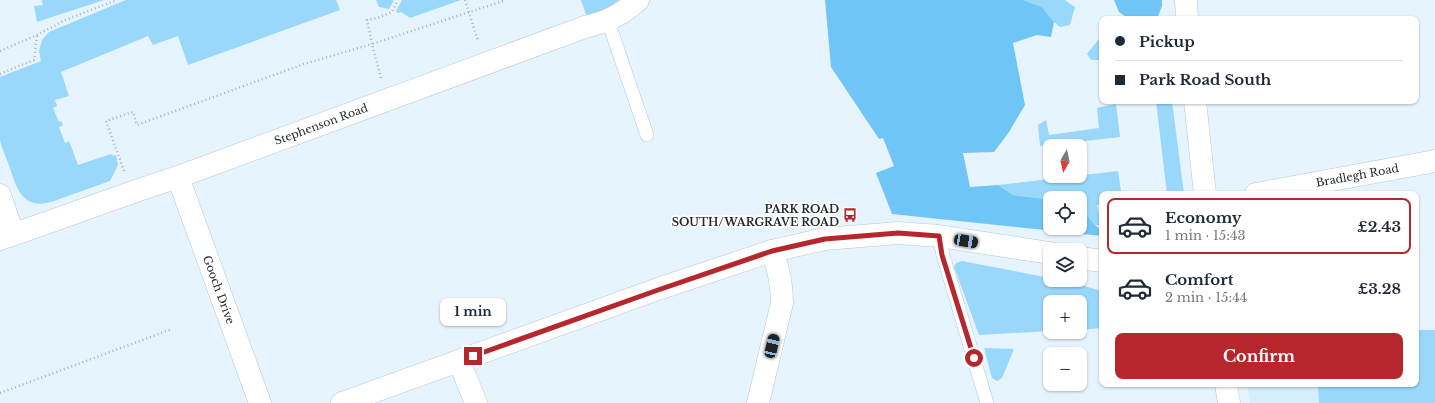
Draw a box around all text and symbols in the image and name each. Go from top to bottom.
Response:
text: Pickup [1139,32,1195,51]
text: Park Road South [1139,70,1271,89]
street label: Stephenson Road [272,100,370,148]
north arrow [1043,139,1087,183]
map controls [1043,139,1087,391]
street label: Bradlegh Road [1315,161,1400,190]
button: locate [1043,191,1087,235]
place label: PARK ROAD SOUTH/WARGRAVE ROAD [672,202,839,229]
bus stop icon: PARK ROAD SOUTH/WARGRAVE ROAD [842,207,858,223]
icon: car [1117,208,1153,244]
text: Economy [1165,208,1242,227]
text: £2.43 [1357,217,1401,236]
text: 1 min · 15:43 [1165,227,1246,244]
car [953,233,979,249]
button: layers [1043,243,1087,287]
street label: Gooch Drive [200,254,238,326]
icon: car [1117,270,1153,306]
text: Comfort [1165,270,1233,289]
text: £3.28 [1358,279,1401,298]
text: 2 min · 15:44 [1165,289,1247,306]
button: + [1043,295,1087,339]
callout: 1 min [440,298,506,326]
text: 1 min [454,303,492,320]
car [763,333,781,359]
button: Confirm [1115,333,1403,379]
route end [464,347,482,365]
button: − [1043,347,1087,391]
route start [965,349,983,367]

